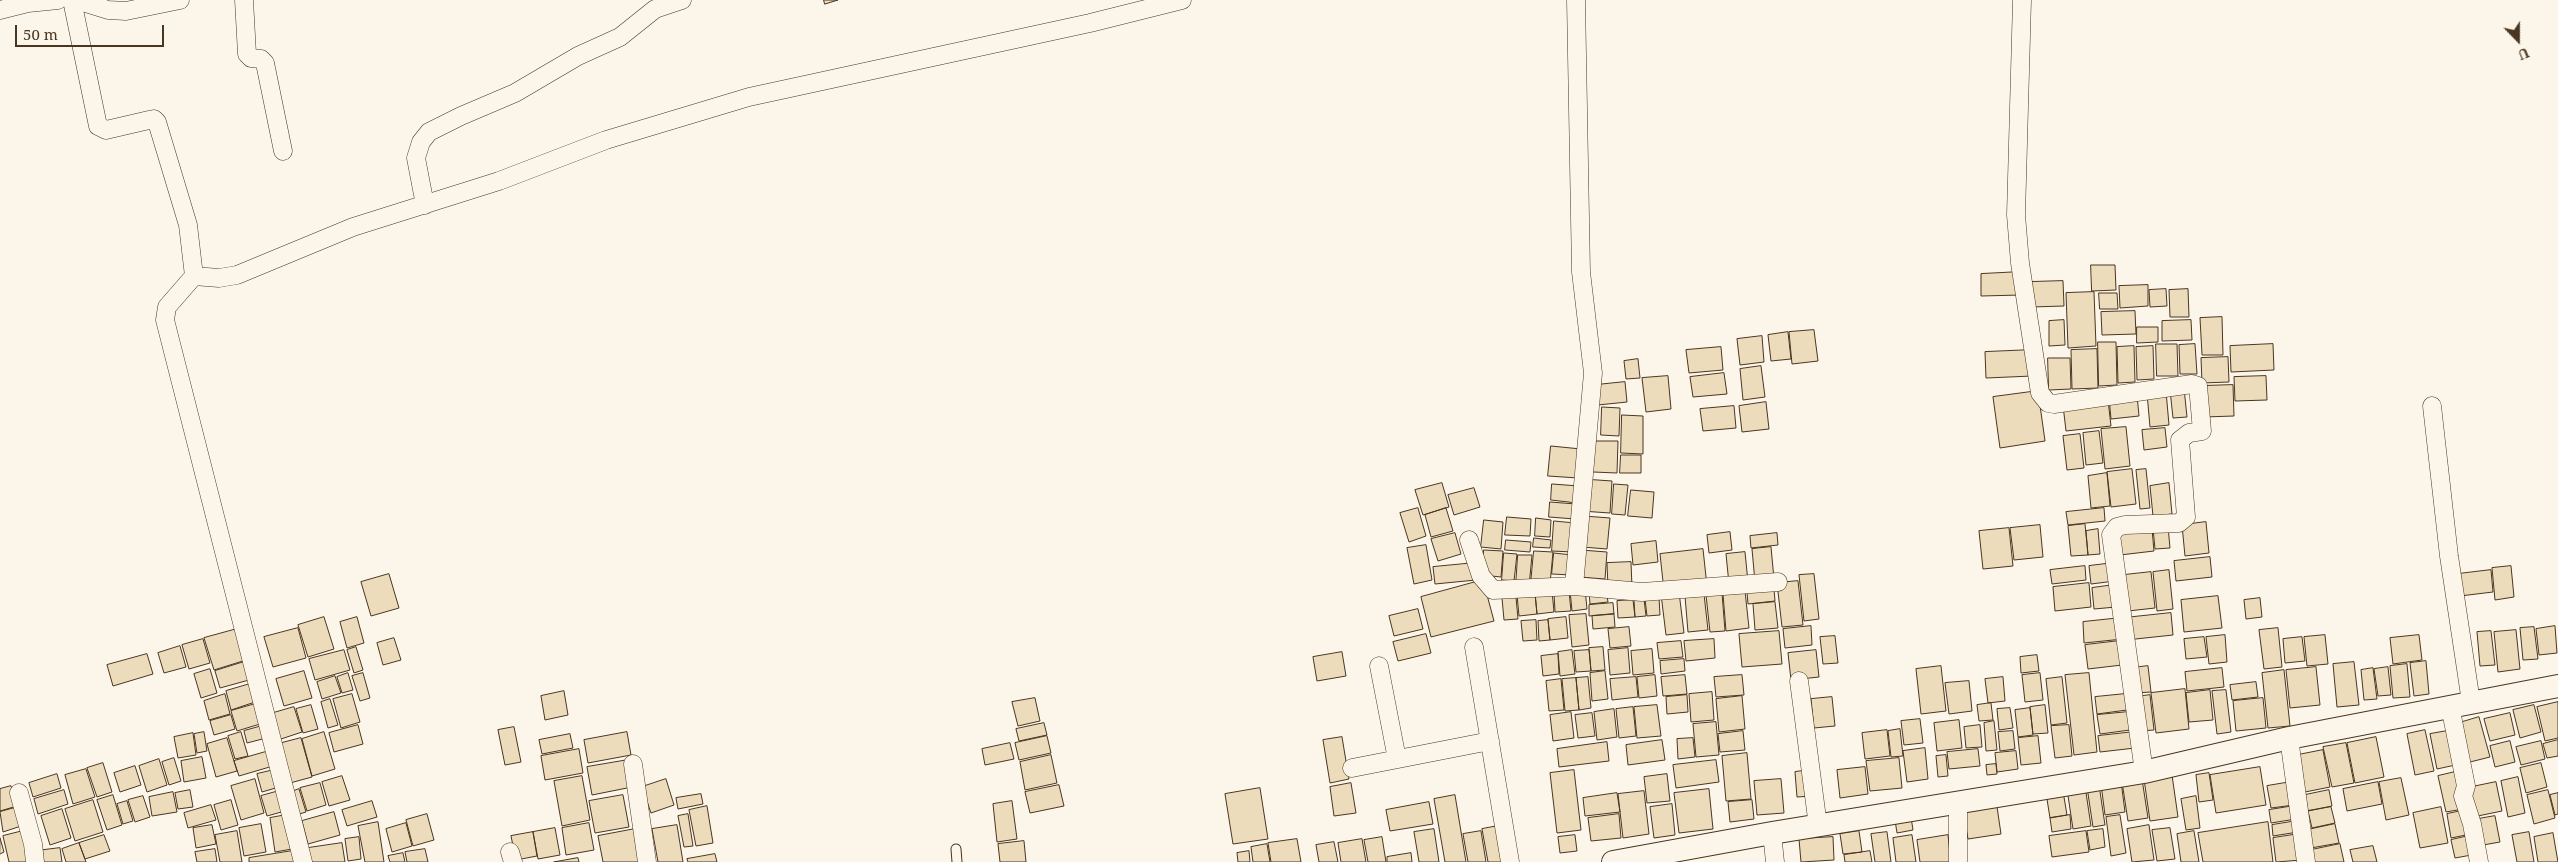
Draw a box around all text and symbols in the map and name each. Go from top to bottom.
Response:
scale bar [18,15,166,47]
north arrow [2493,15,2543,65]
text: 50 m [23,24,58,44]
text: U [2515,44,2532,65]

